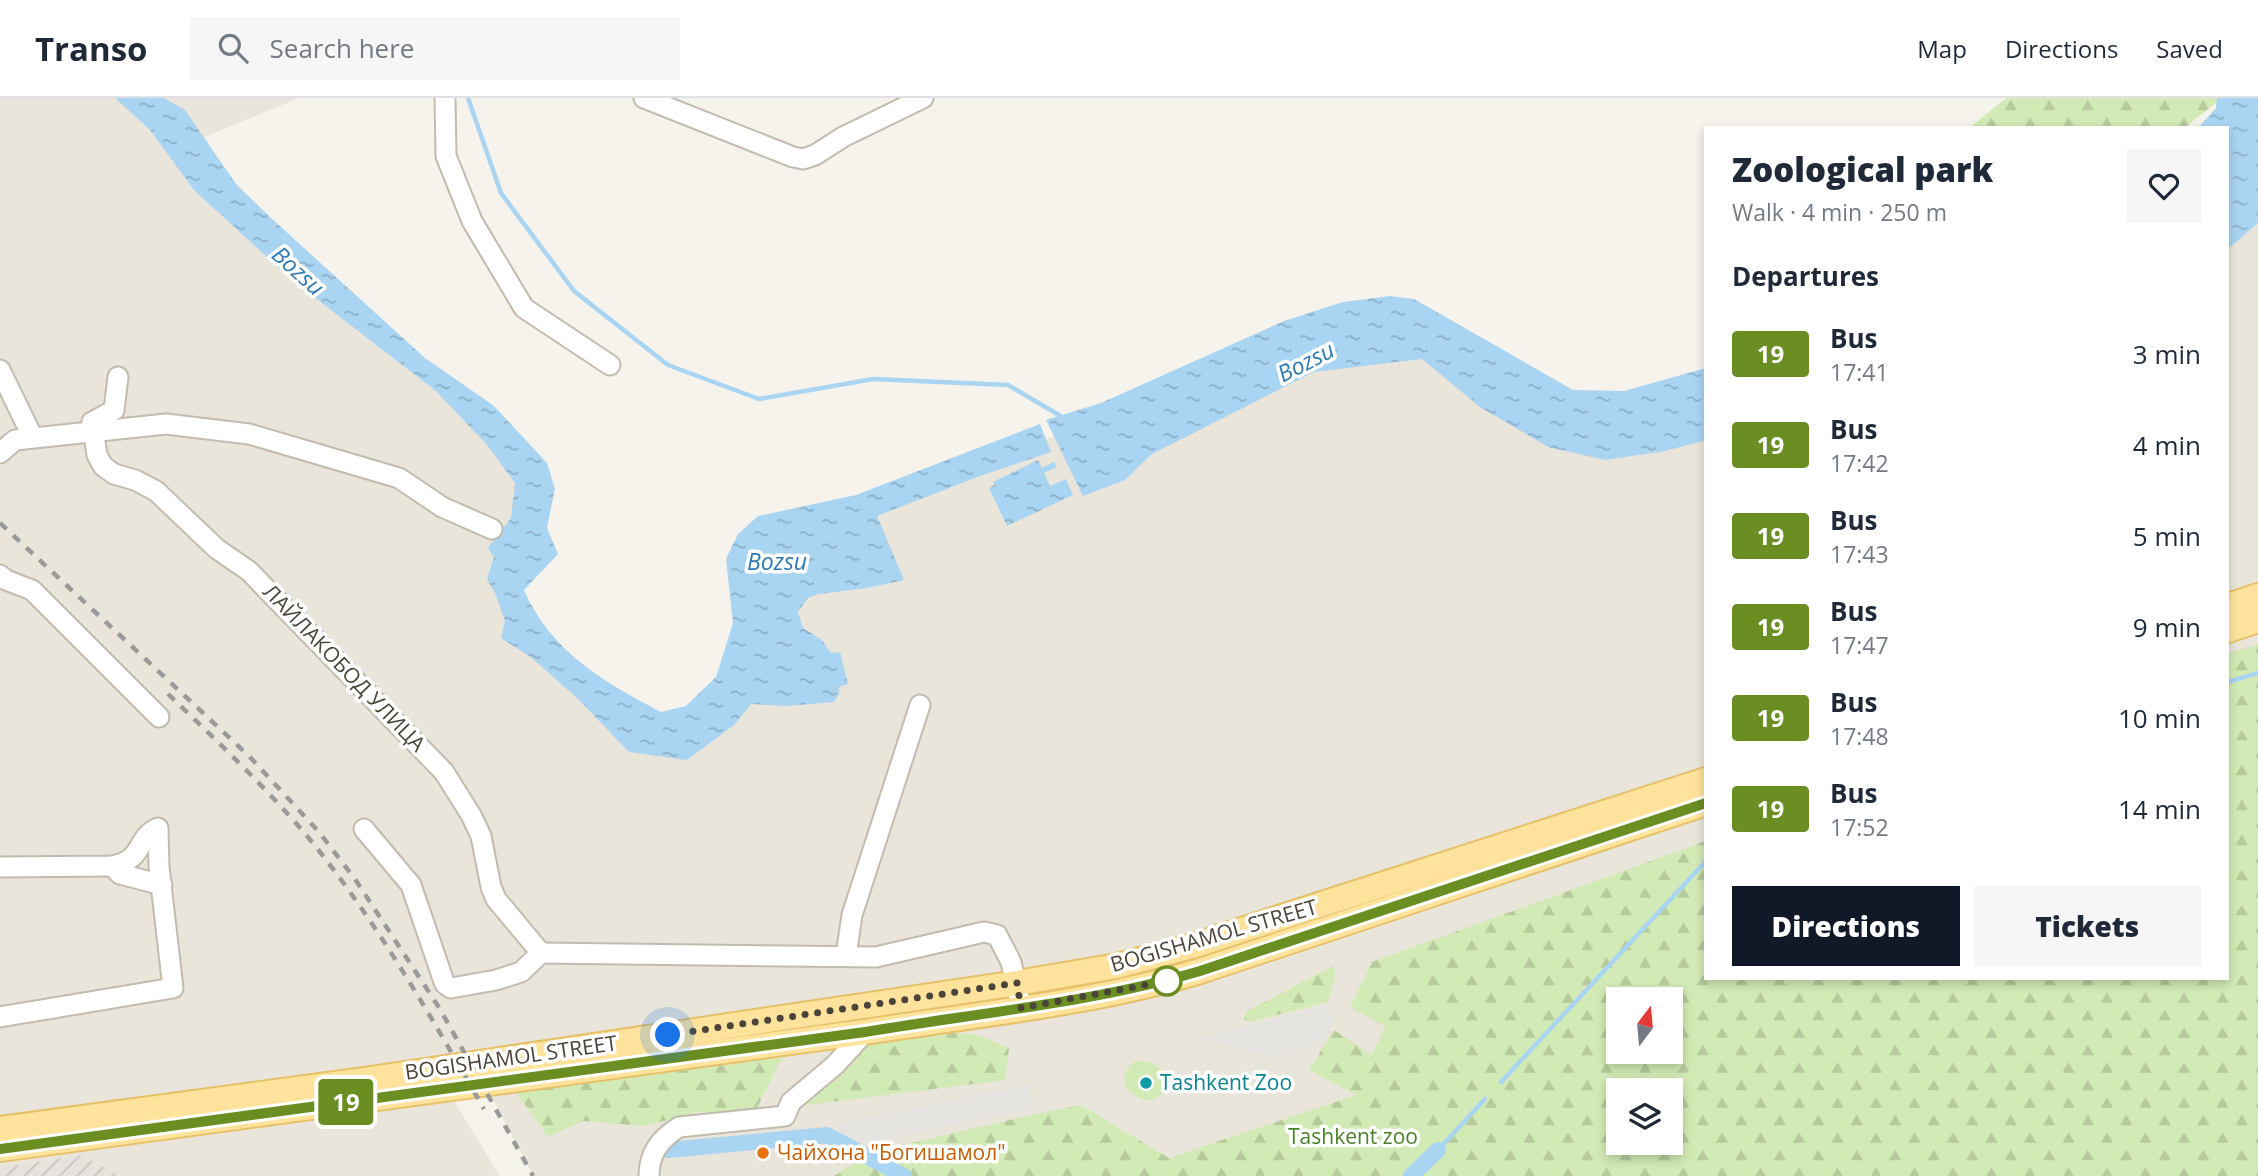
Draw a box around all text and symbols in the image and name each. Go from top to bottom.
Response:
search box [190,17,680,80]
text: Transo [35,26,148,71]
icon: search [214,29,252,67]
text: Search here [270,30,414,66]
text: Map [1917,32,1967,65]
text: Directions [2005,32,2118,65]
text: Saved [2156,32,2223,65]
text: Zoological park [1732,147,1993,192]
button: heart [2127,149,2201,223]
text: Walk · 4 min · 250 m [1732,196,1947,228]
water label: Bozsu [266,238,332,302]
text: Departures [1732,258,1879,294]
text: Bus [1830,320,1877,356]
water label: Bozsu [1271,333,1340,389]
text: 3 min [2133,336,2201,372]
text: 19 [1757,337,1784,370]
text: 17:41 [1830,356,1889,388]
text: Bus [1830,411,1877,447]
text: 4 min [2133,427,2201,463]
text: 19 [1757,428,1784,461]
text: 17:42 [1830,447,1889,479]
text: Bus [1830,502,1877,538]
text: 5 min [2133,518,2201,554]
text: 19 [1757,519,1784,552]
text: 17:43 [1830,538,1889,570]
water label: Bozsu [747,545,807,577]
street label: ЛАЙЛАКОБОД УЛИЦА [257,577,433,758]
text: Bus [1830,593,1877,629]
text: 9 min [2133,609,2201,645]
text: 19 [1757,610,1784,643]
text: 17:47 [1830,629,1889,661]
text: Bus [1830,684,1877,720]
text: 10 min [2118,700,2201,736]
text: 19 [1757,701,1784,734]
text: 17:48 [1830,720,1889,752]
text: Bus [1830,775,1877,811]
text: 14 min [2118,791,2201,827]
text: 19 [1757,792,1784,825]
text: 17:52 [1830,811,1889,843]
button: Directions [1732,886,1960,966]
button: Tickets [1974,886,2201,966]
street label: BOGISHAMOL STREET [1107,892,1321,978]
unlabelled marker [1152,966,1182,996]
north arrow [1606,987,1684,1064]
map controls [1606,987,1683,1155]
your location [650,1017,685,1052]
street label: BOGISHAMOL STREET [403,1028,619,1086]
place label: Tashkent Zoo [1160,1068,1292,1096]
marker: Tashkent Zoo [1138,1075,1154,1091]
button: layers [1606,1078,1683,1155]
line badge: 19 [314,1079,378,1125]
text: 19 [332,1085,360,1118]
park label: Tashkent zoo [1288,1122,1418,1150]
place label: Чайхона "Богишамол" [777,1138,1006,1166]
marker: Чайхона "Богишамол" [755,1145,771,1161]

